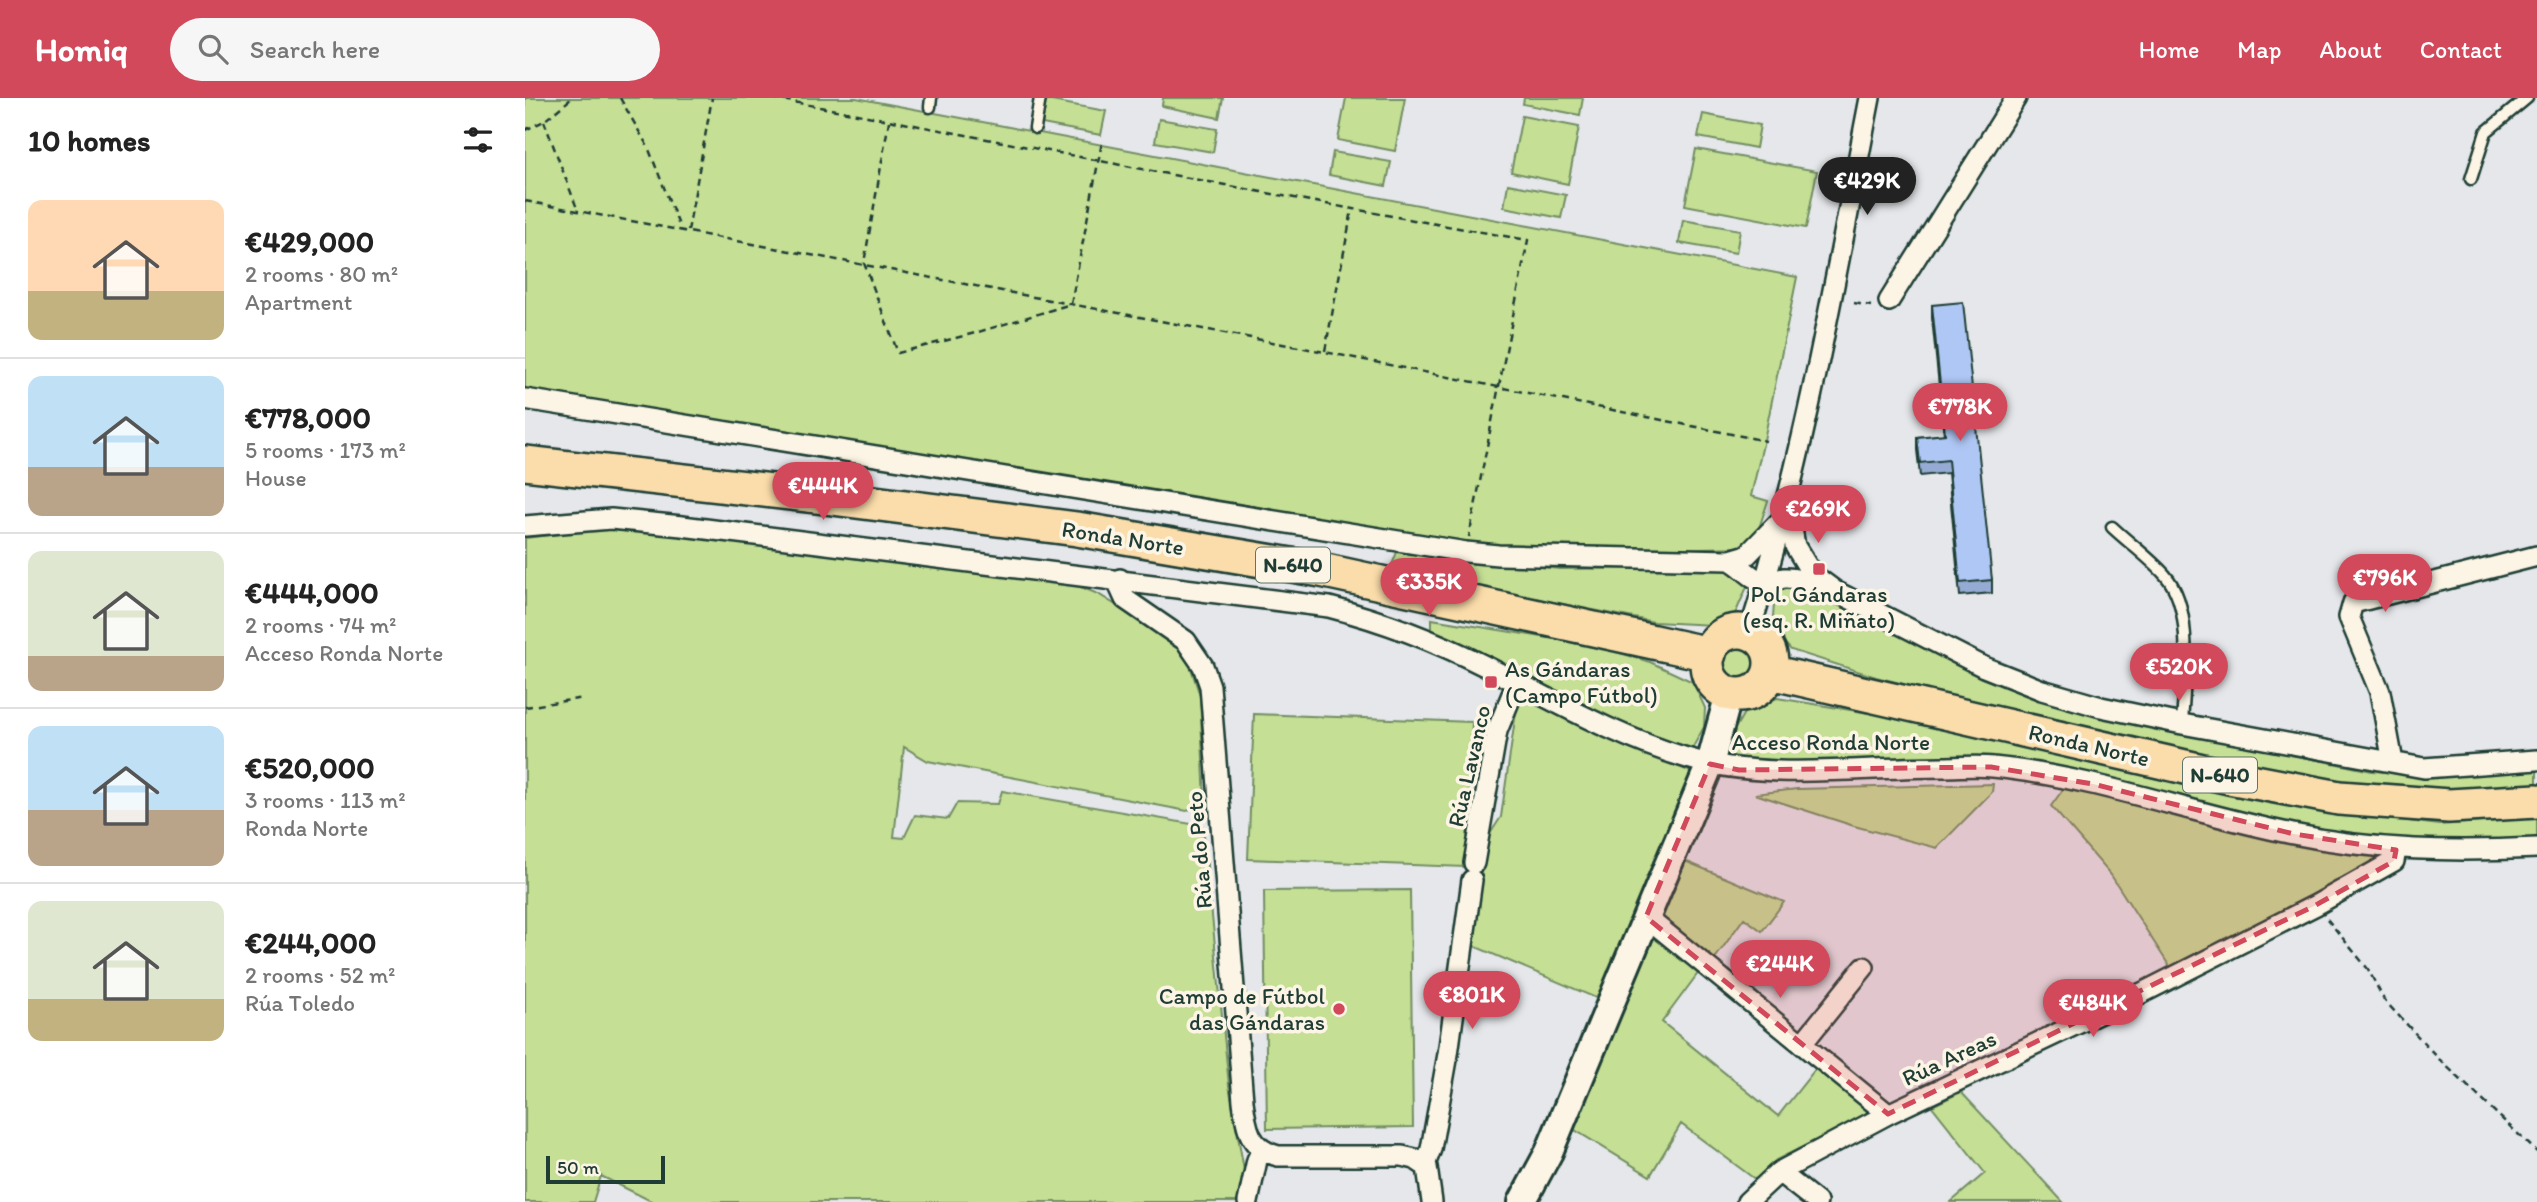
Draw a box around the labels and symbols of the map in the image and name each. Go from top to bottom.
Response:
pin: €429K [1818,158,1916,217]
pin: €778K [1911,384,2009,443]
pin: €444K [774,462,872,522]
pin: €269K [1769,486,1867,545]
street label: Ronda Norte [1060,515,1186,561]
road number: N-640 [1256,547,1330,582]
pin: €796K [2336,554,2434,614]
pin: €335K [1380,559,1478,618]
marker: Pol. Gándaras (esq. R. Miñato) [1811,561,1827,577]
place label: Pol. Gándaras (esq. R. Miñato) [1743,580,1895,634]
pin: €520K [2130,644,2228,703]
place label: As Gándaras (Campo Fútbol) [1505,655,1658,709]
marker: As Gándaras (Campo Fútbol) [1483,674,1499,690]
street label: Rúa Lavanco [1441,702,1497,830]
street label: Ronda Norte [2026,717,2152,773]
street label: Acceso Ronda Norte [1732,728,1930,756]
road number: N-640 [2183,758,2257,792]
street label: Rúa do Peto [1180,790,1218,910]
pin: €244K [1731,940,1829,1000]
pin: €801K [1423,972,1521,1031]
pin: €484K [2044,979,2142,1039]
place label: Campo de Fútbol das Gándaras [1159,982,1325,1036]
marker: Campo de Fútbol das Gándaras [1331,1001,1347,1017]
street label: Rúa Areas [1897,1024,2001,1092]
scale bar [546,1153,665,1185]

